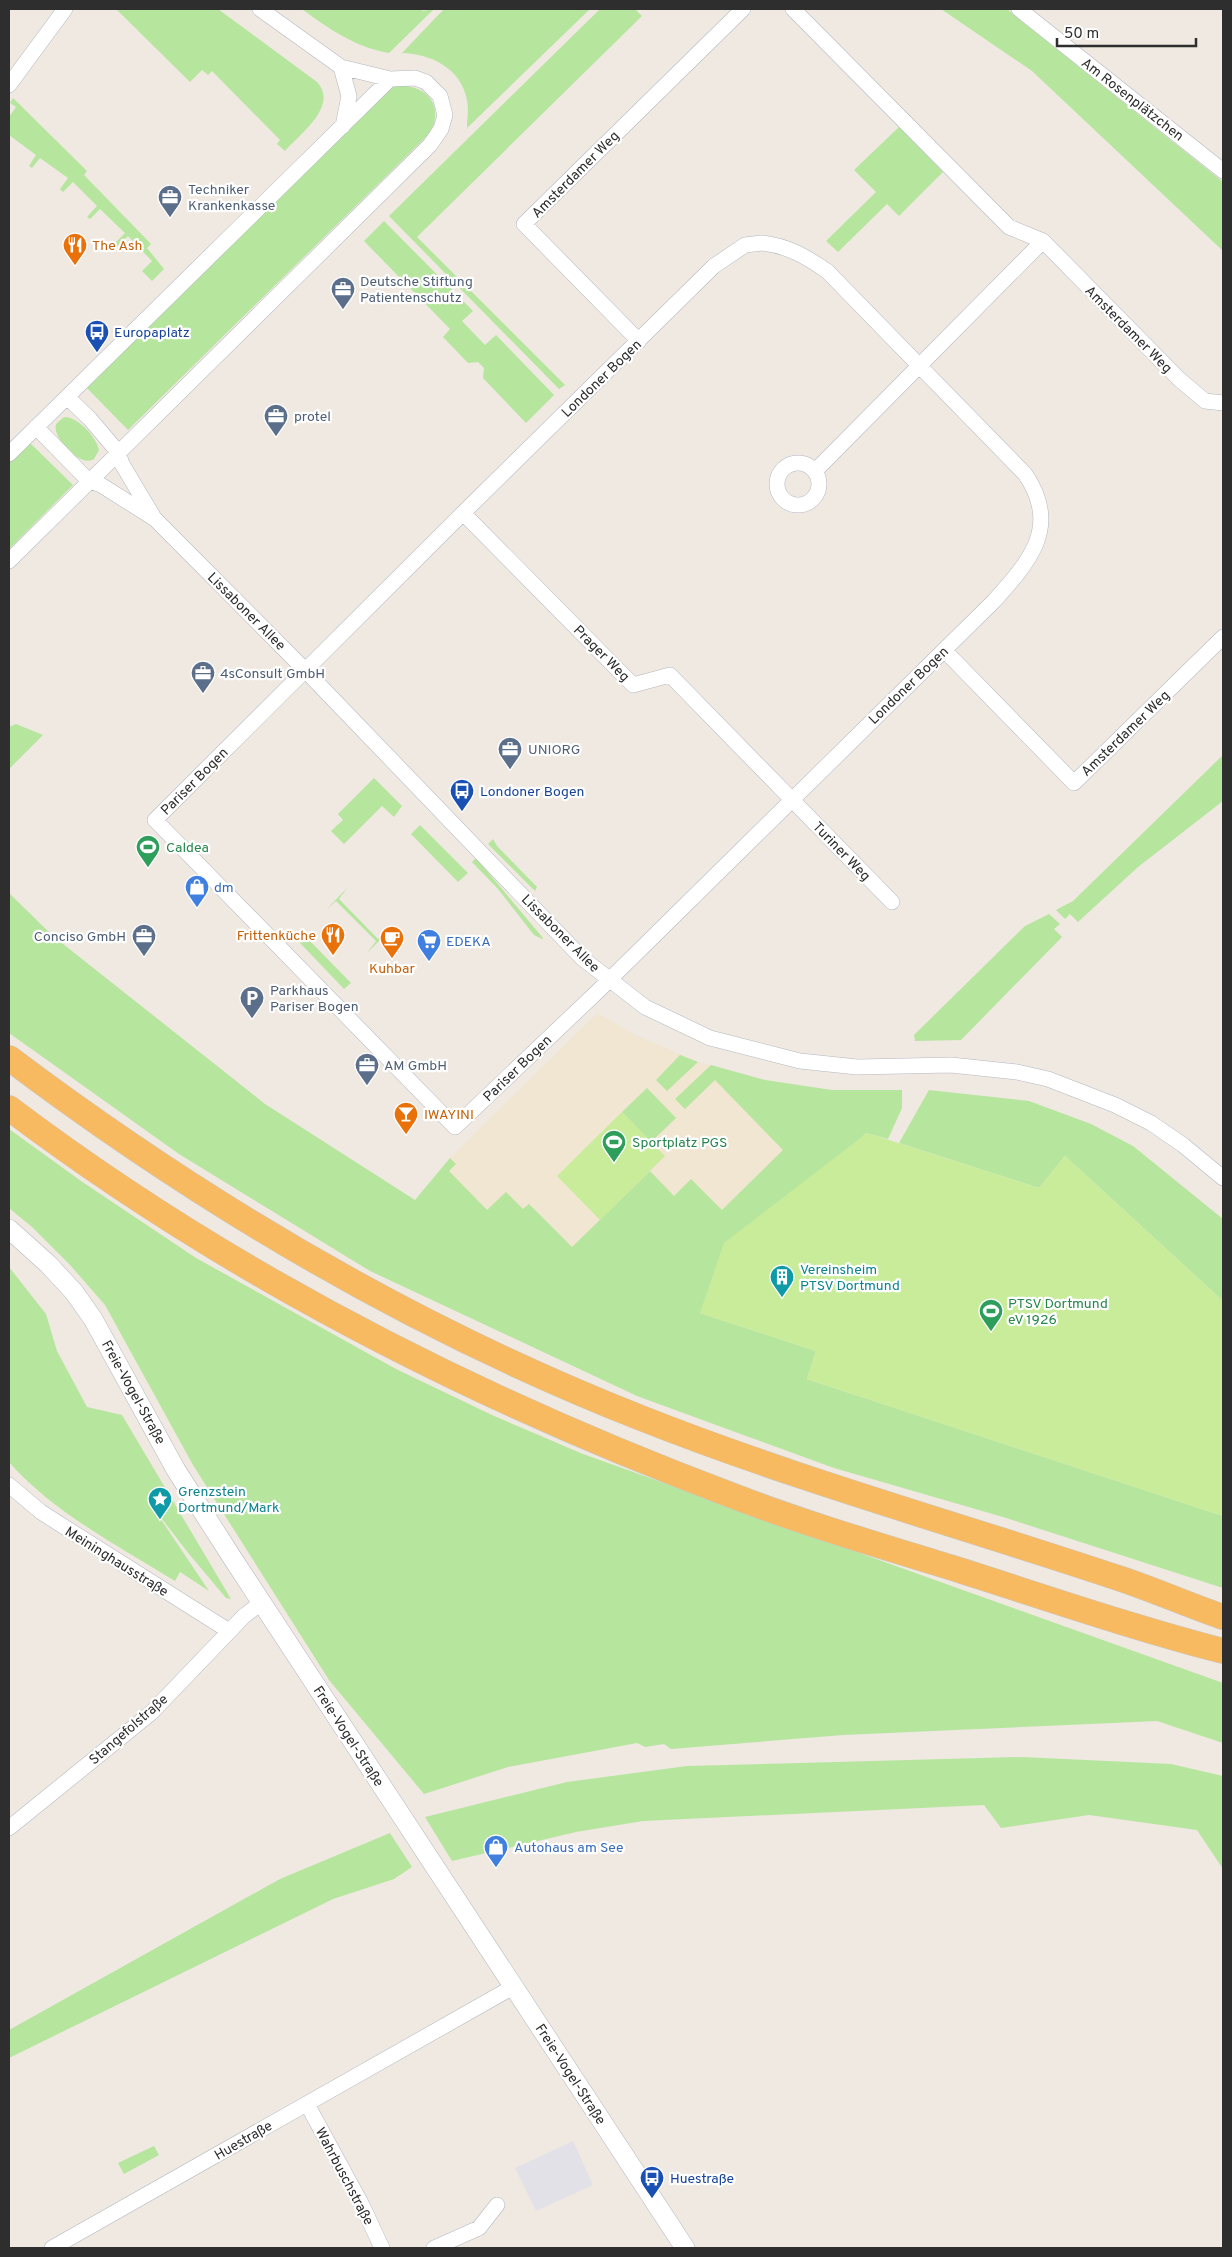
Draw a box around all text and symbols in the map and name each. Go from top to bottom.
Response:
scale bar [1057,15,1196,47]
text: 50 m [1064,25,1099,44]
street label: Am Rosenplätzchen [1078,55,1187,145]
street label: Amsterdamer Weg [529,128,623,222]
place label: Techniker Krankenkasse [188,182,275,215]
office icon: Techniker Krankenkasse [157,184,183,218]
restaurant icon: The Ash [62,232,88,266]
place label: The Ash [92,238,142,255]
place label: Deutsche Stiftung Patientenschutz [360,274,473,307]
office icon: Deutsche Stiftung Patientenschutz [330,276,356,310]
street label: Amsterdamer Weg [1081,283,1175,377]
bus stop icon: Europaplatz [84,319,110,353]
place label: Europaplatz [114,325,190,342]
street label: Londoner Bogen [559,337,646,421]
office icon: protel [263,403,289,437]
place label: protel [294,409,331,426]
street label: Lissaboner Allee [203,569,289,655]
street label: Prager Weg [569,622,633,686]
street label: Londoner Bogen [866,644,953,728]
office icon: 4sConsult GmbH [190,660,216,694]
place label: 4sConsult GmbH [220,666,325,683]
street label: Amsterdamer Weg [1078,688,1174,781]
office icon: UNIORG [497,736,523,770]
place label: UNIORG [528,742,580,759]
street label: Pariser Bogen [158,745,232,819]
bus stop icon: Londoner Bogen [449,778,475,812]
place label: Londoner Bogen [480,784,584,801]
street label: Turiner Weg [808,819,873,885]
sports icon: Caldea [135,834,161,868]
place label: Caldea [166,840,209,857]
shop icon: dm [184,874,210,908]
place label: dm [214,880,234,897]
street label: Lissaboner Allee [517,891,603,977]
restaurant icon: Frittenküche [320,922,346,956]
office icon: Conciso GmbH [131,923,157,957]
cafe icon: Kuhbar [379,925,405,959]
place label: Frittenküche [237,928,316,945]
supermarket icon: EDEKA [416,928,442,962]
place label: Conciso GmbH [34,929,126,946]
place label: EDEKA [446,934,491,951]
place label: Kuhbar [369,961,416,978]
place label: Parkhaus Pariser Bogen [270,983,359,1016]
parking icon: Parkhaus Pariser Bogen [239,985,265,1019]
street label: Pariser Bogen [480,1032,556,1106]
office icon: AM GmbH [354,1052,380,1086]
place label: AM GmbH [384,1058,447,1075]
bar icon: IWAYINI [393,1101,419,1135]
place label: IWAYINI [424,1107,474,1124]
sports icon: Sportplatz PGS [601,1129,627,1163]
place label: Sportplatz PGS [632,1135,727,1152]
place label: Vereinsheim PTSV Dortmund [800,1262,900,1295]
building icon: Vereinsheim PTSV Dortmund [769,1264,795,1298]
place label: PTSV Dortmund eV 1926 [1008,1296,1108,1329]
sports icon: PTSV Dortmund eV 1926 [978,1298,1004,1332]
street label: Freie-Vogel-Straße [97,1338,168,1448]
place label: Grenzstein Dortmund/Mark [178,1484,279,1517]
place icon: Grenzstein Dortmund/Mark [147,1486,173,1520]
street label: Meininghausstraße [61,1524,171,1601]
street label: Freie-Vogel-Straße [309,1683,387,1790]
street label: Stangefolstraße [86,1691,172,1769]
shop icon: Autohaus am See [483,1834,509,1868]
place label: Autohaus am See [514,1840,623,1857]
street label: Freie-Vogel-Straße [531,2021,609,2128]
street label: Huestraße [212,2118,276,2165]
street label: Wahrbuschstraße [311,2125,377,2228]
bus stop icon: Huestraße [639,2165,665,2199]
place label: Huestraße [670,2171,734,2188]

